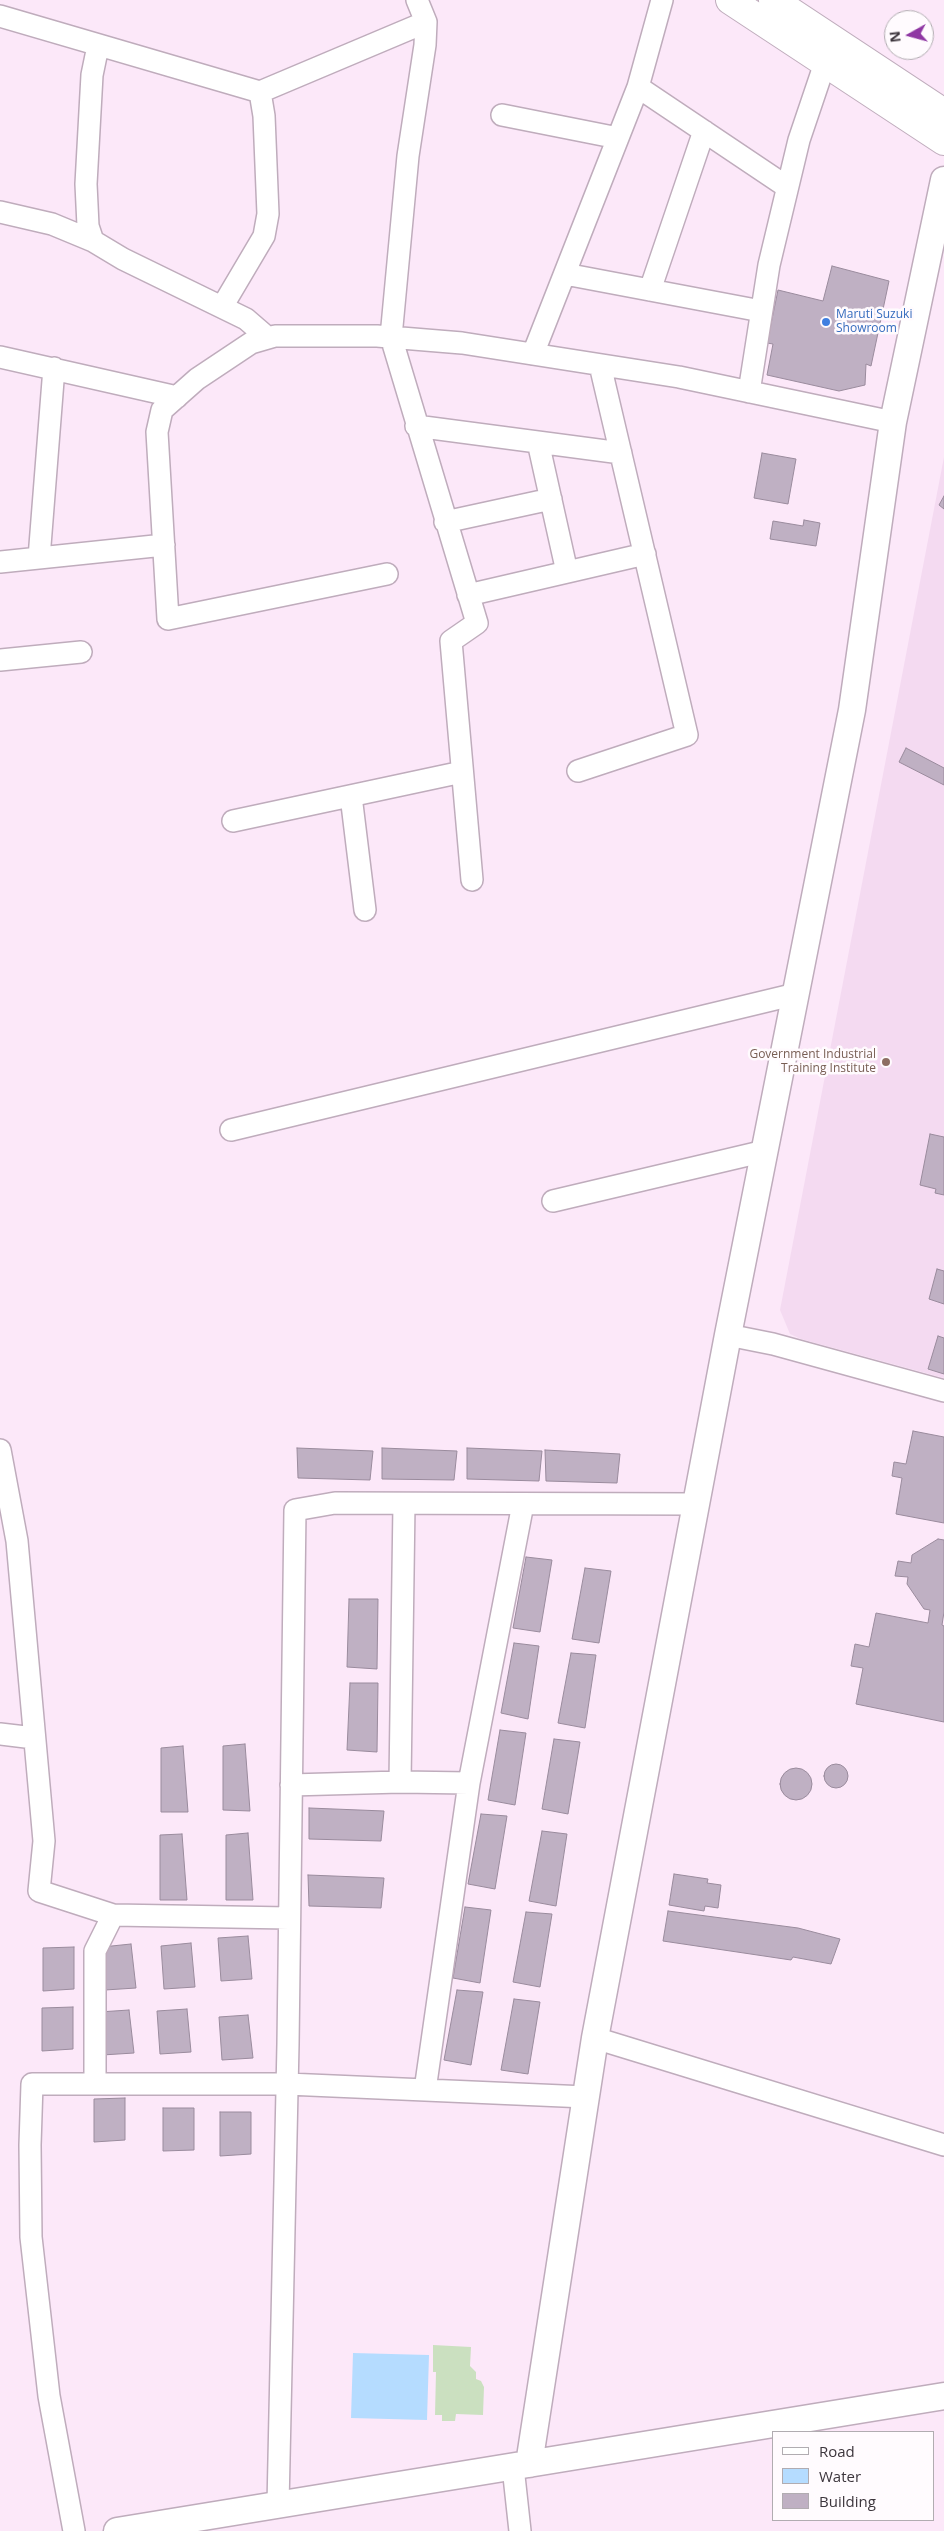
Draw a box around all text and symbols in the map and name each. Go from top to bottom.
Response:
north arrow [884,10,934,60]
text: N [884,30,905,44]
place label: Maruti Suzuki Showroom [836,308,912,336]
marker: Maruti Suzuki Showroom [820,316,832,328]
place label: Government Industrial Training Institute [749,1048,876,1076]
marker: Government Industrial Training Institute [880,1056,892,1068]
legend [772,2431,934,2521]
text: Road [819,2441,855,2461]
text: Water [819,2466,861,2486]
text: Building [819,2491,876,2511]

